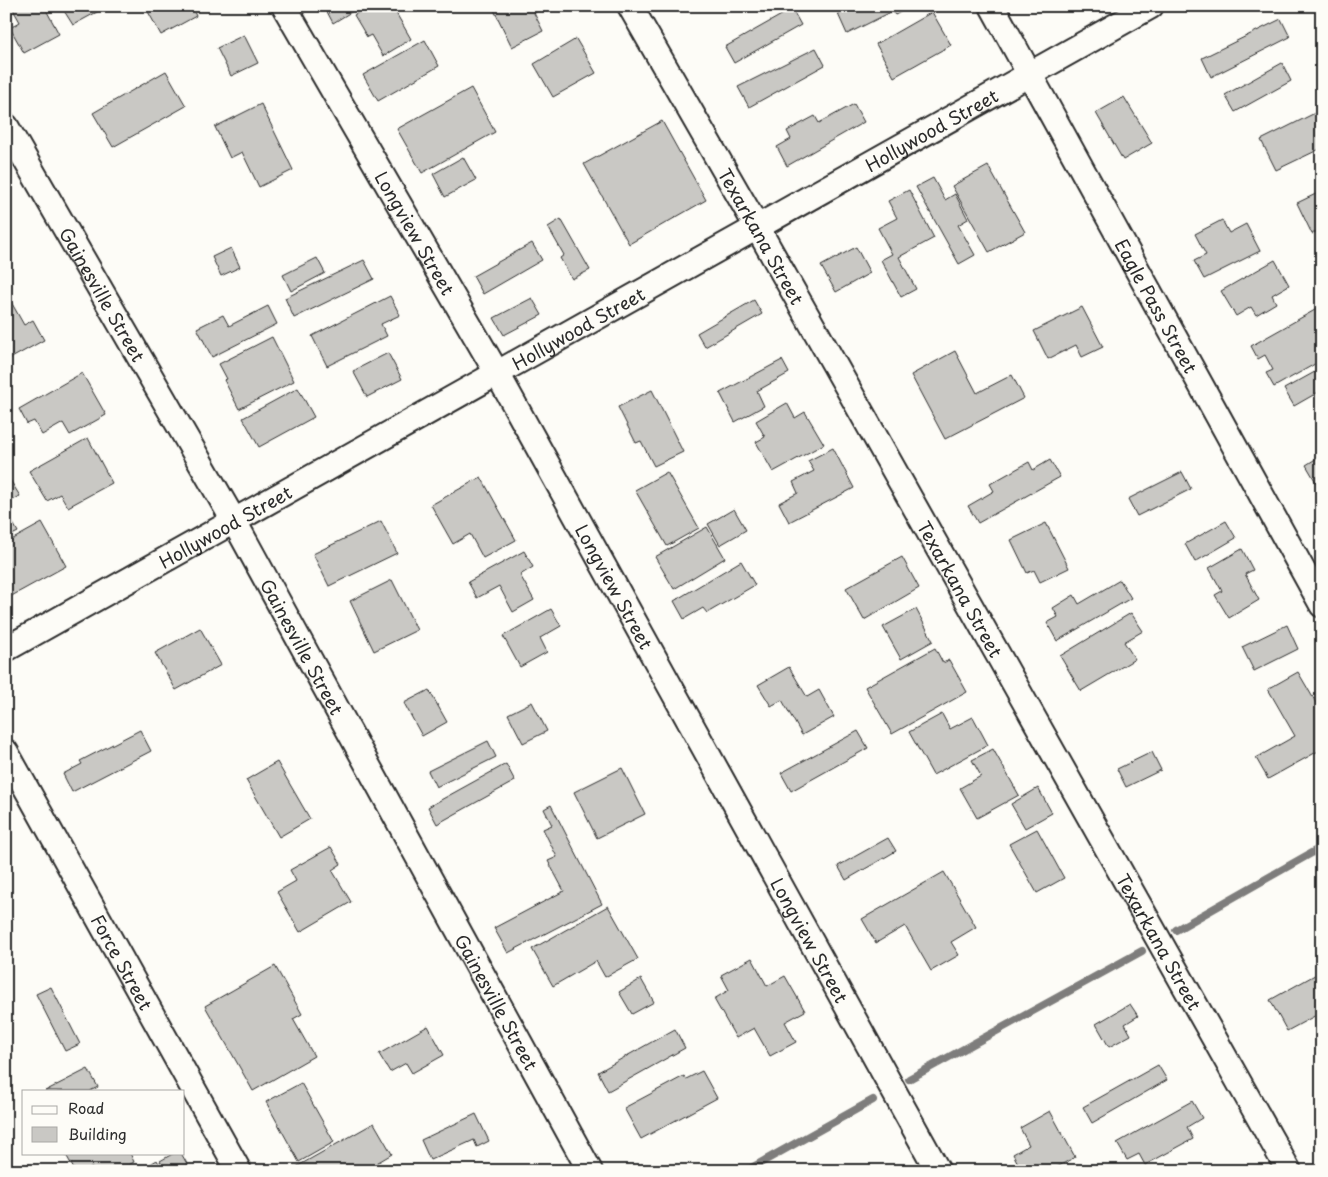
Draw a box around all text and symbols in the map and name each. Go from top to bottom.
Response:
street label: Hollywood Street [860,81,1003,178]
street label: Texarkana Street [712,163,811,309]
street label: Longview Street [369,166,462,300]
street label: Gainesville Street [53,222,153,366]
street label: Eagle Pass Street [1109,233,1205,378]
street label: Hollywood Street [507,280,649,376]
street label: Hollywood Street [153,478,296,574]
street label: Texarkana Street [912,515,1010,662]
street label: Longview Street [569,519,660,654]
street label: Gainesville Street [254,573,351,719]
street label: Texarkana Street [1110,868,1209,1015]
street label: Longview Street [765,872,856,1007]
street label: Force Street [85,909,160,1015]
street label: Gainesville Street [449,929,545,1074]
legend [22,1090,185,1154]
text: Road [68,1096,104,1119]
text: Building [68,1122,127,1145]

